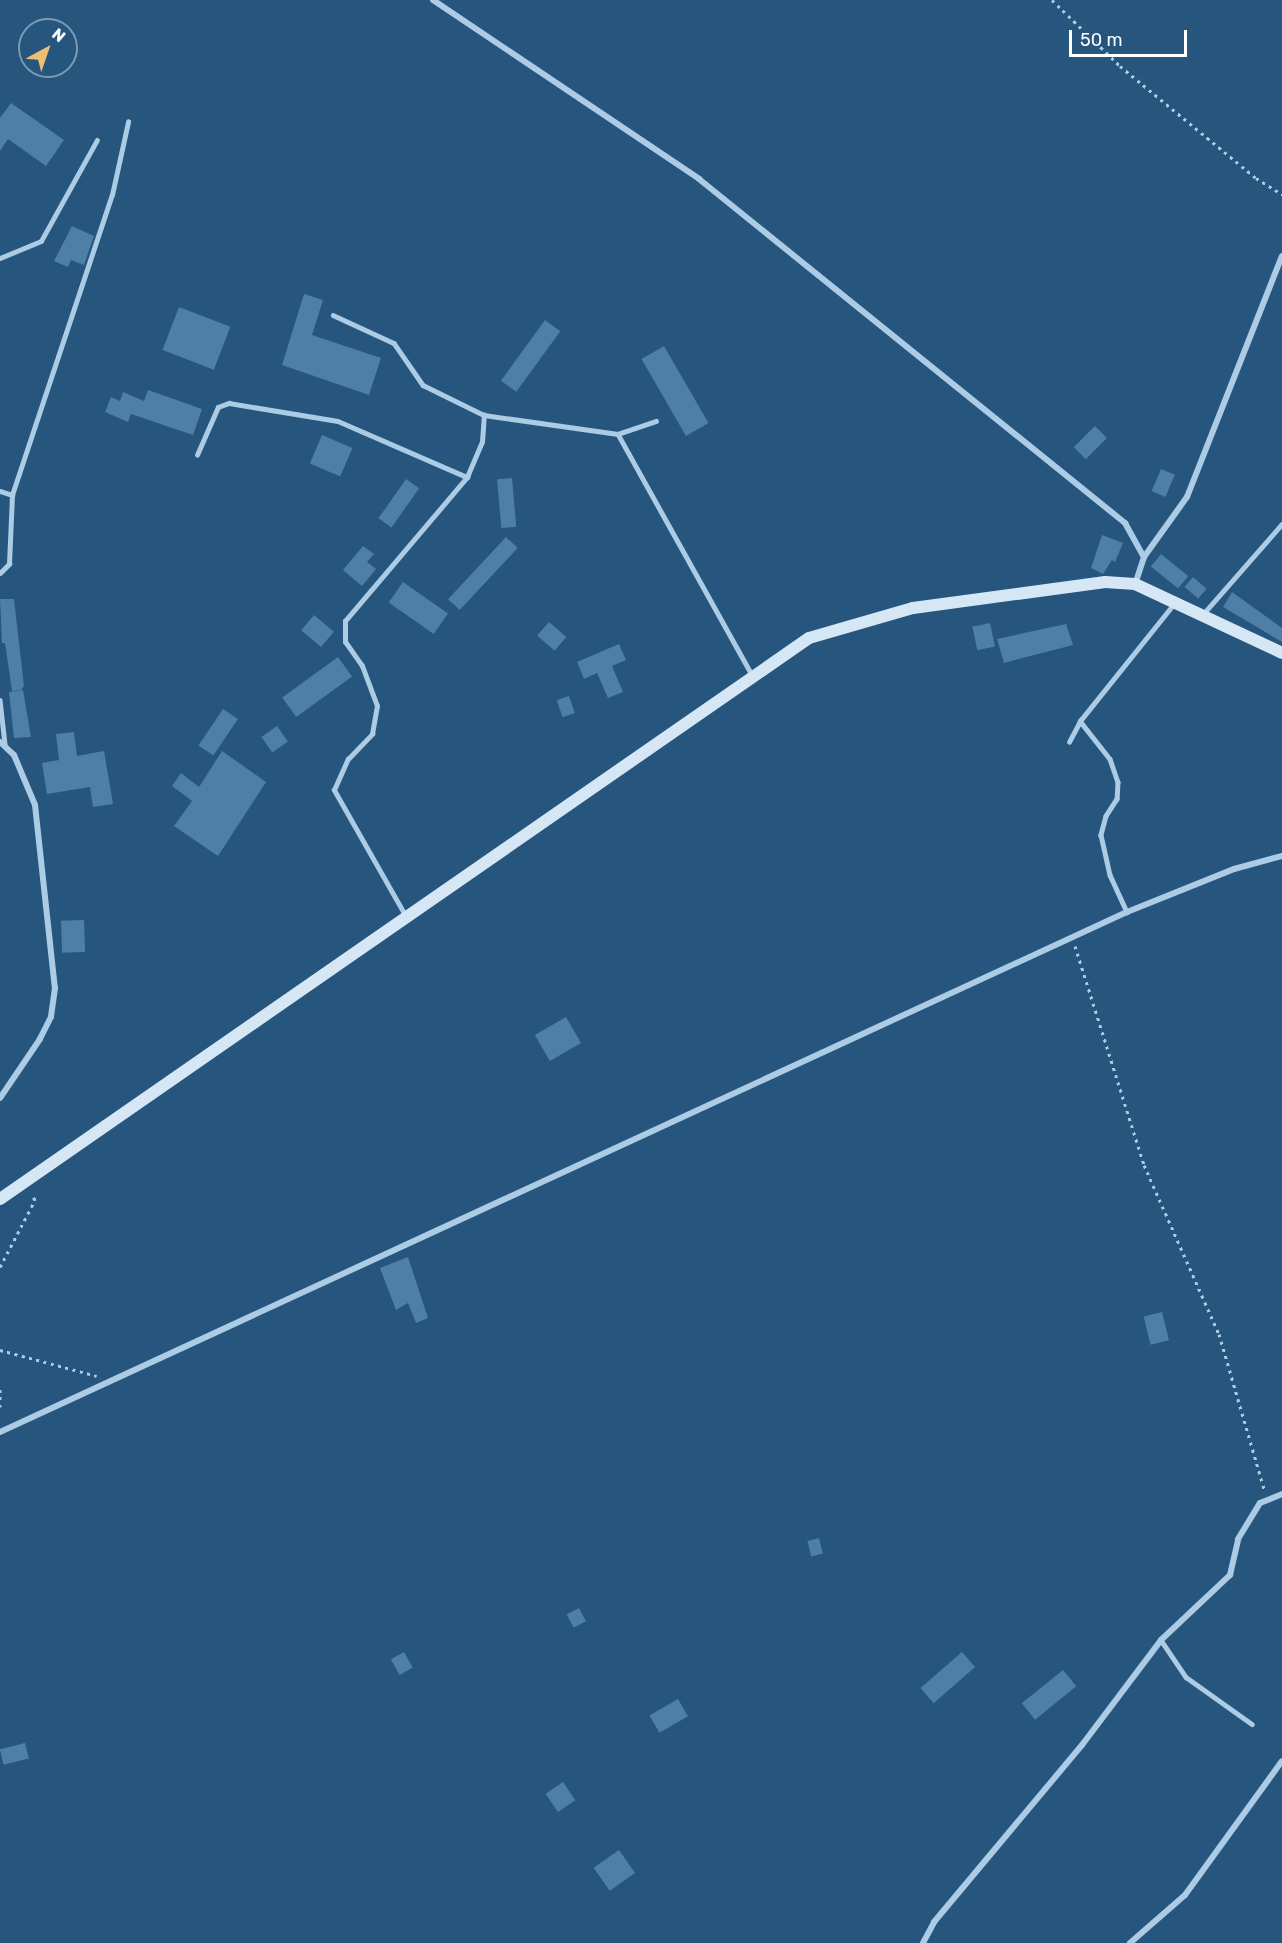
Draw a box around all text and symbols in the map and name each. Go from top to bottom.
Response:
north arrow [18,18,78,78]
scale bar [1072,18,1190,56]
text: N [48,24,69,46]
text: 50 m [1080,29,1123,51]

